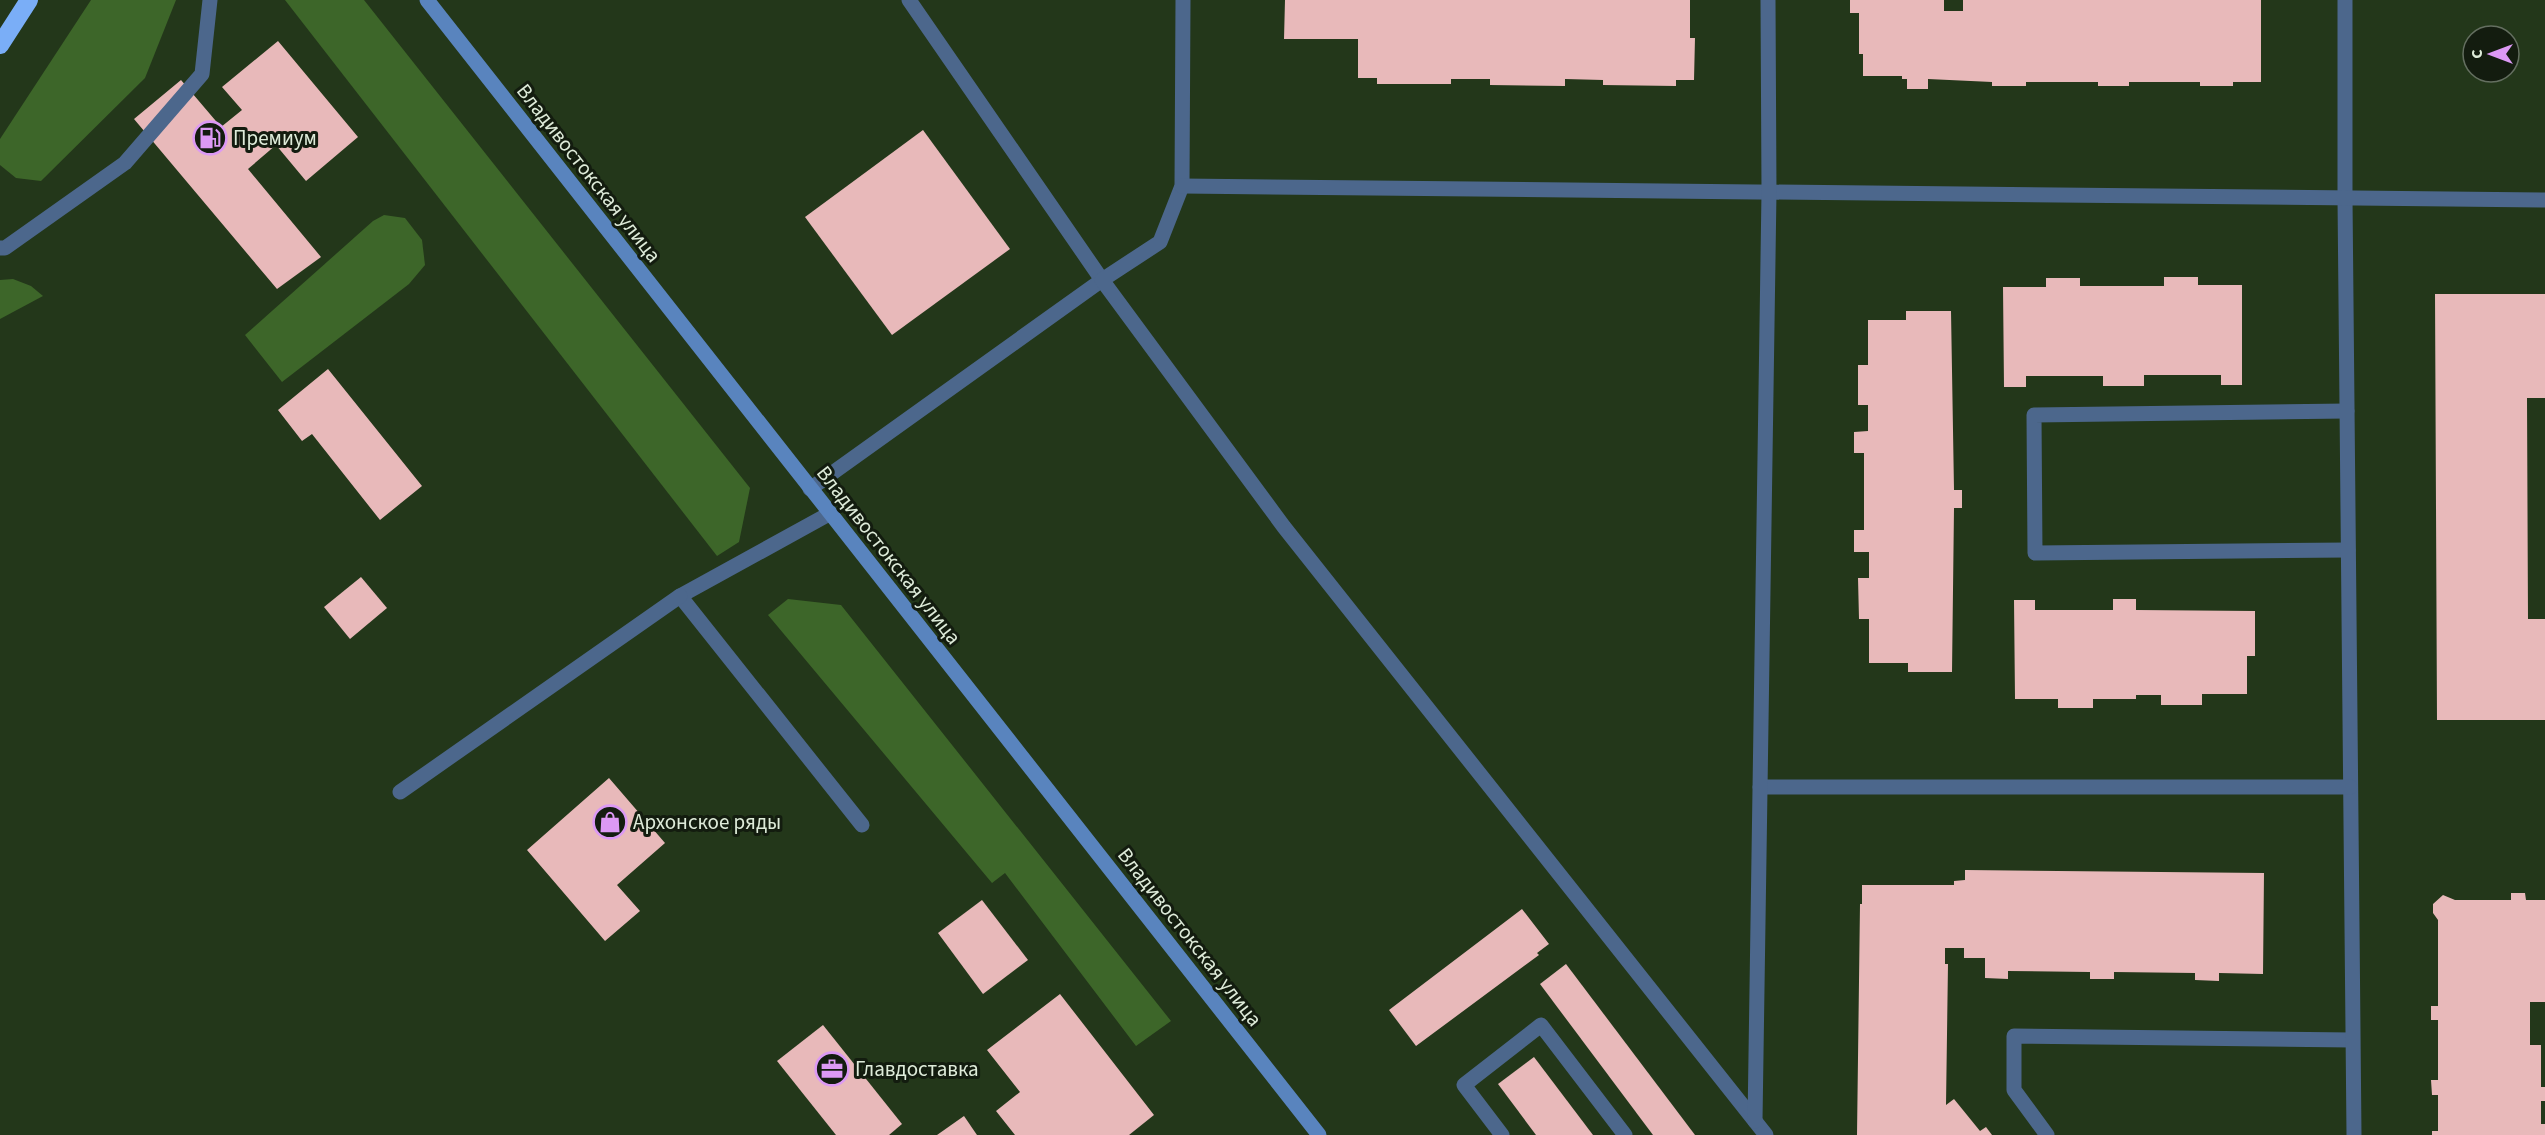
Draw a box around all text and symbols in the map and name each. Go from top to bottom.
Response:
north arrow [2461,24,2521,84]
text: С [2466,49,2488,59]
street label: Владивостокская улица [510,77,668,269]
fuel station icon: Премиум [192,120,228,156]
place label: Премиум [233,123,317,153]
street label: Владивостокская улица [810,459,968,651]
shop icon: Архонское ряды [592,804,628,840]
place label: Архонское ряды [633,807,781,837]
street label: Владивостокская улица [1111,841,1269,1033]
office icon: Главдоставка [814,1051,850,1087]
place label: Главдоставка [855,1054,979,1084]

